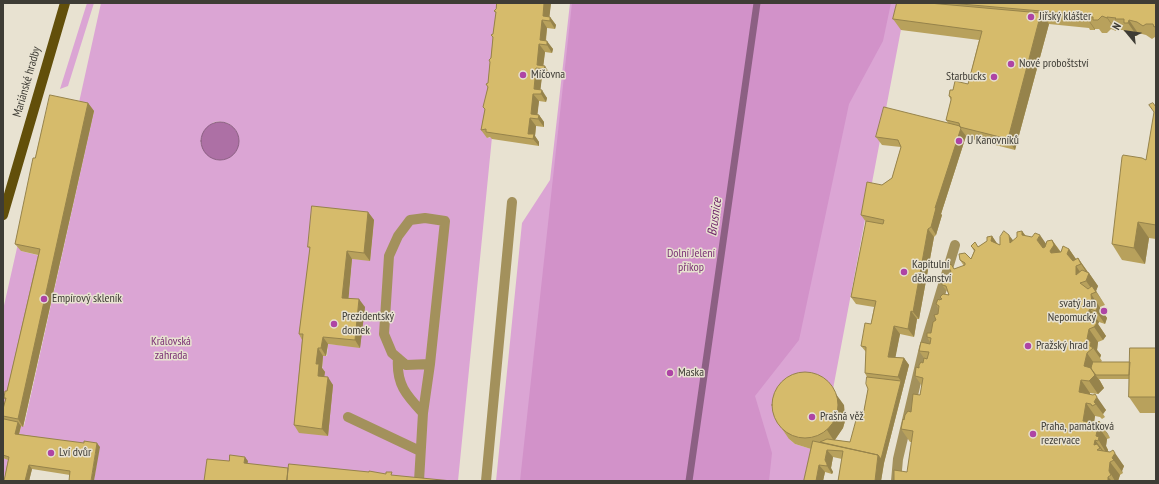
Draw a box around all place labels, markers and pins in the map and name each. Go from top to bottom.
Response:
place label: Jiřský klášter [1039,10,1091,24]
marker: Jiřský klášter [1026,12,1036,22]
place label: Nové proboštství [1019,57,1089,71]
marker: Nové proboštství [1006,59,1016,69]
place label: Míčovna [531,68,565,82]
marker: Míčovna [518,70,528,80]
place label: Starbucks [946,70,986,84]
marker: Starbucks [989,72,999,82]
place label: U Kanovníků [967,134,1019,148]
marker: U Kanovníků [954,136,964,146]
place label: Kapitulní děkanství [912,258,951,286]
marker: Kapitulní děkanství [899,267,909,277]
place label: Empírový skleník [52,292,122,306]
marker: Empírový skleník [39,294,49,304]
place label: svatý Jan Nepomucký [1048,297,1096,325]
marker: svatý Jan Nepomucký [1099,306,1109,316]
place label: Prezidentský domek [342,310,394,338]
marker: Prezidentský domek [329,319,339,329]
place label: Pražský hrad [1036,339,1088,353]
marker: Pražský hrad [1023,341,1033,351]
place label: Maska [678,366,704,380]
marker: Maska [665,368,675,378]
place label: Prašná věž [820,410,864,424]
marker: Prašná věž [807,412,817,422]
place label: Praha, památková rezervace [1041,420,1114,448]
marker: Praha, památková rezervace [1028,429,1038,439]
place label: Lví dvůr [59,446,91,460]
marker: Lví dvůr [46,448,56,458]

